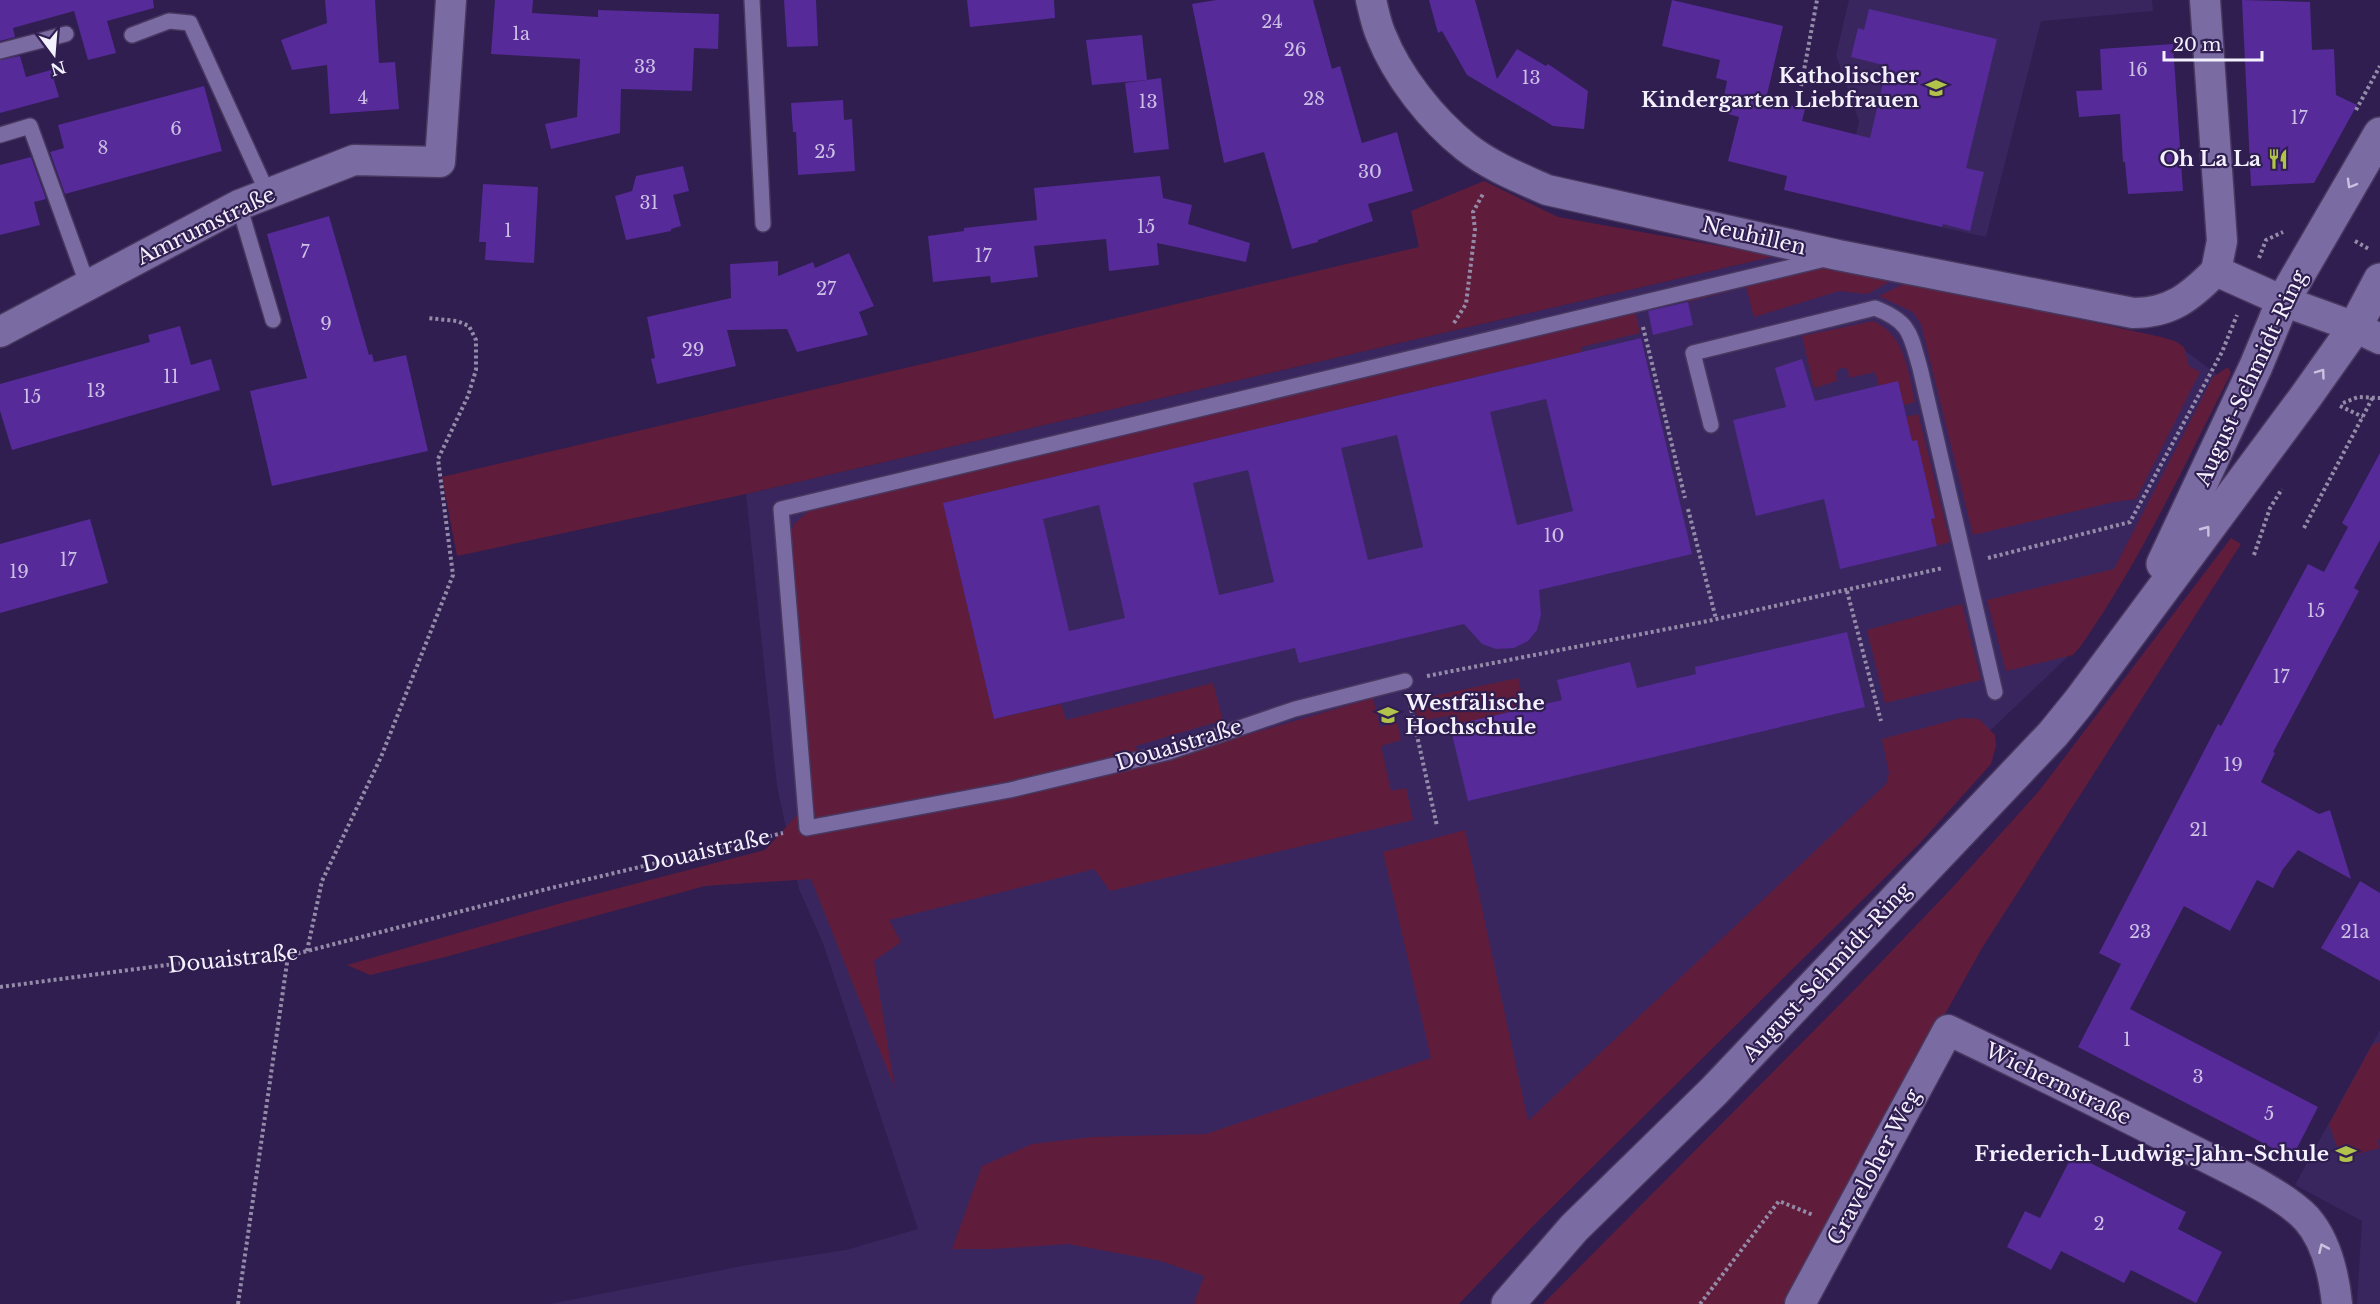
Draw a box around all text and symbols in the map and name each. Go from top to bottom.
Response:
house number: 24 [1261,11,1283,33]
house number: 1a [512,23,530,45]
north arrow [24,24,84,84]
scale bar [2164,24,2262,62]
text: 20 m [2173,34,2221,56]
house number: 26 [1284,39,1306,61]
house number: 33 [634,56,656,78]
text: N [48,57,68,80]
house number: 16 [2128,59,2148,81]
place label: Katholischer Kindergarten Liebfrauen [1641,63,1920,113]
house number: 13 [1521,67,1541,89]
school or university icon: Katholischer Kindergarten Liebfrauen [1924,76,1948,100]
house number: 4 [358,87,368,109]
house number: 28 [1303,88,1325,110]
house number: 13 [1138,91,1158,113]
house number: 17 [2290,107,2308,129]
house number: 6 [170,118,182,140]
house number: 8 [98,137,108,159]
house number: 25 [814,141,836,163]
place label: Oh La La [2159,146,2261,172]
restaurant icon: Oh La La [2266,147,2290,171]
house number: 30 [1358,161,1382,183]
one-way arrow [2347,178,2358,189]
street label: Amrumstraße [132,181,280,271]
house number: 31 [639,192,659,214]
street label: Neuhillen [1699,211,1809,261]
house number: 15 [1137,216,1155,238]
house number: 1 [504,220,512,242]
house number: 7 [300,241,310,263]
house number: 17 [974,245,992,267]
street label: August-Schmidt-Ring [2189,266,2313,491]
house number: 27 [816,278,837,300]
house number: 9 [320,313,332,335]
house number: 29 [682,339,704,361]
house number: 11 [163,366,179,388]
one-way arrow [2314,369,2325,380]
house number: 13 [86,380,106,402]
house number: 15 [23,386,41,408]
house number: 10 [1544,525,1564,547]
one-way arrow [2198,526,2209,537]
house number: 17 [59,549,77,571]
house number: 19 [9,561,29,583]
house number: 15 [2307,600,2325,622]
house number: 17 [2272,666,2290,688]
place label: Westfälische Hochschule [1404,690,1545,740]
school or university icon: Westfälische Hochschule [1376,703,1400,727]
street label: Douaistraße [1113,713,1245,777]
house number: 19 [2223,754,2243,776]
house number: 21 [2189,819,2209,841]
street label: Douaistraße [639,824,773,878]
street label: August-Schmidt-Ring [1737,877,1917,1068]
house number: 23 [2129,921,2151,943]
house number: 21a [2340,921,2370,943]
street label: Douaistraße [167,939,299,979]
house number: 1 [2123,1029,2131,1051]
street label: Wichernstraße [1980,1037,2135,1131]
house number: 3 [2192,1066,2204,1088]
street label: Graveloher Weg [1822,1084,1926,1250]
house number: 5 [2264,1103,2274,1125]
place label: Friederich-Ludwig-Jahn-Schule [1974,1141,2329,1167]
school or university icon: Friederich-Ludwig-Jahn-Schule [2334,1142,2358,1166]
house number: 2 [2093,1213,2105,1235]
one-way arrow [2319,1243,2331,1254]

